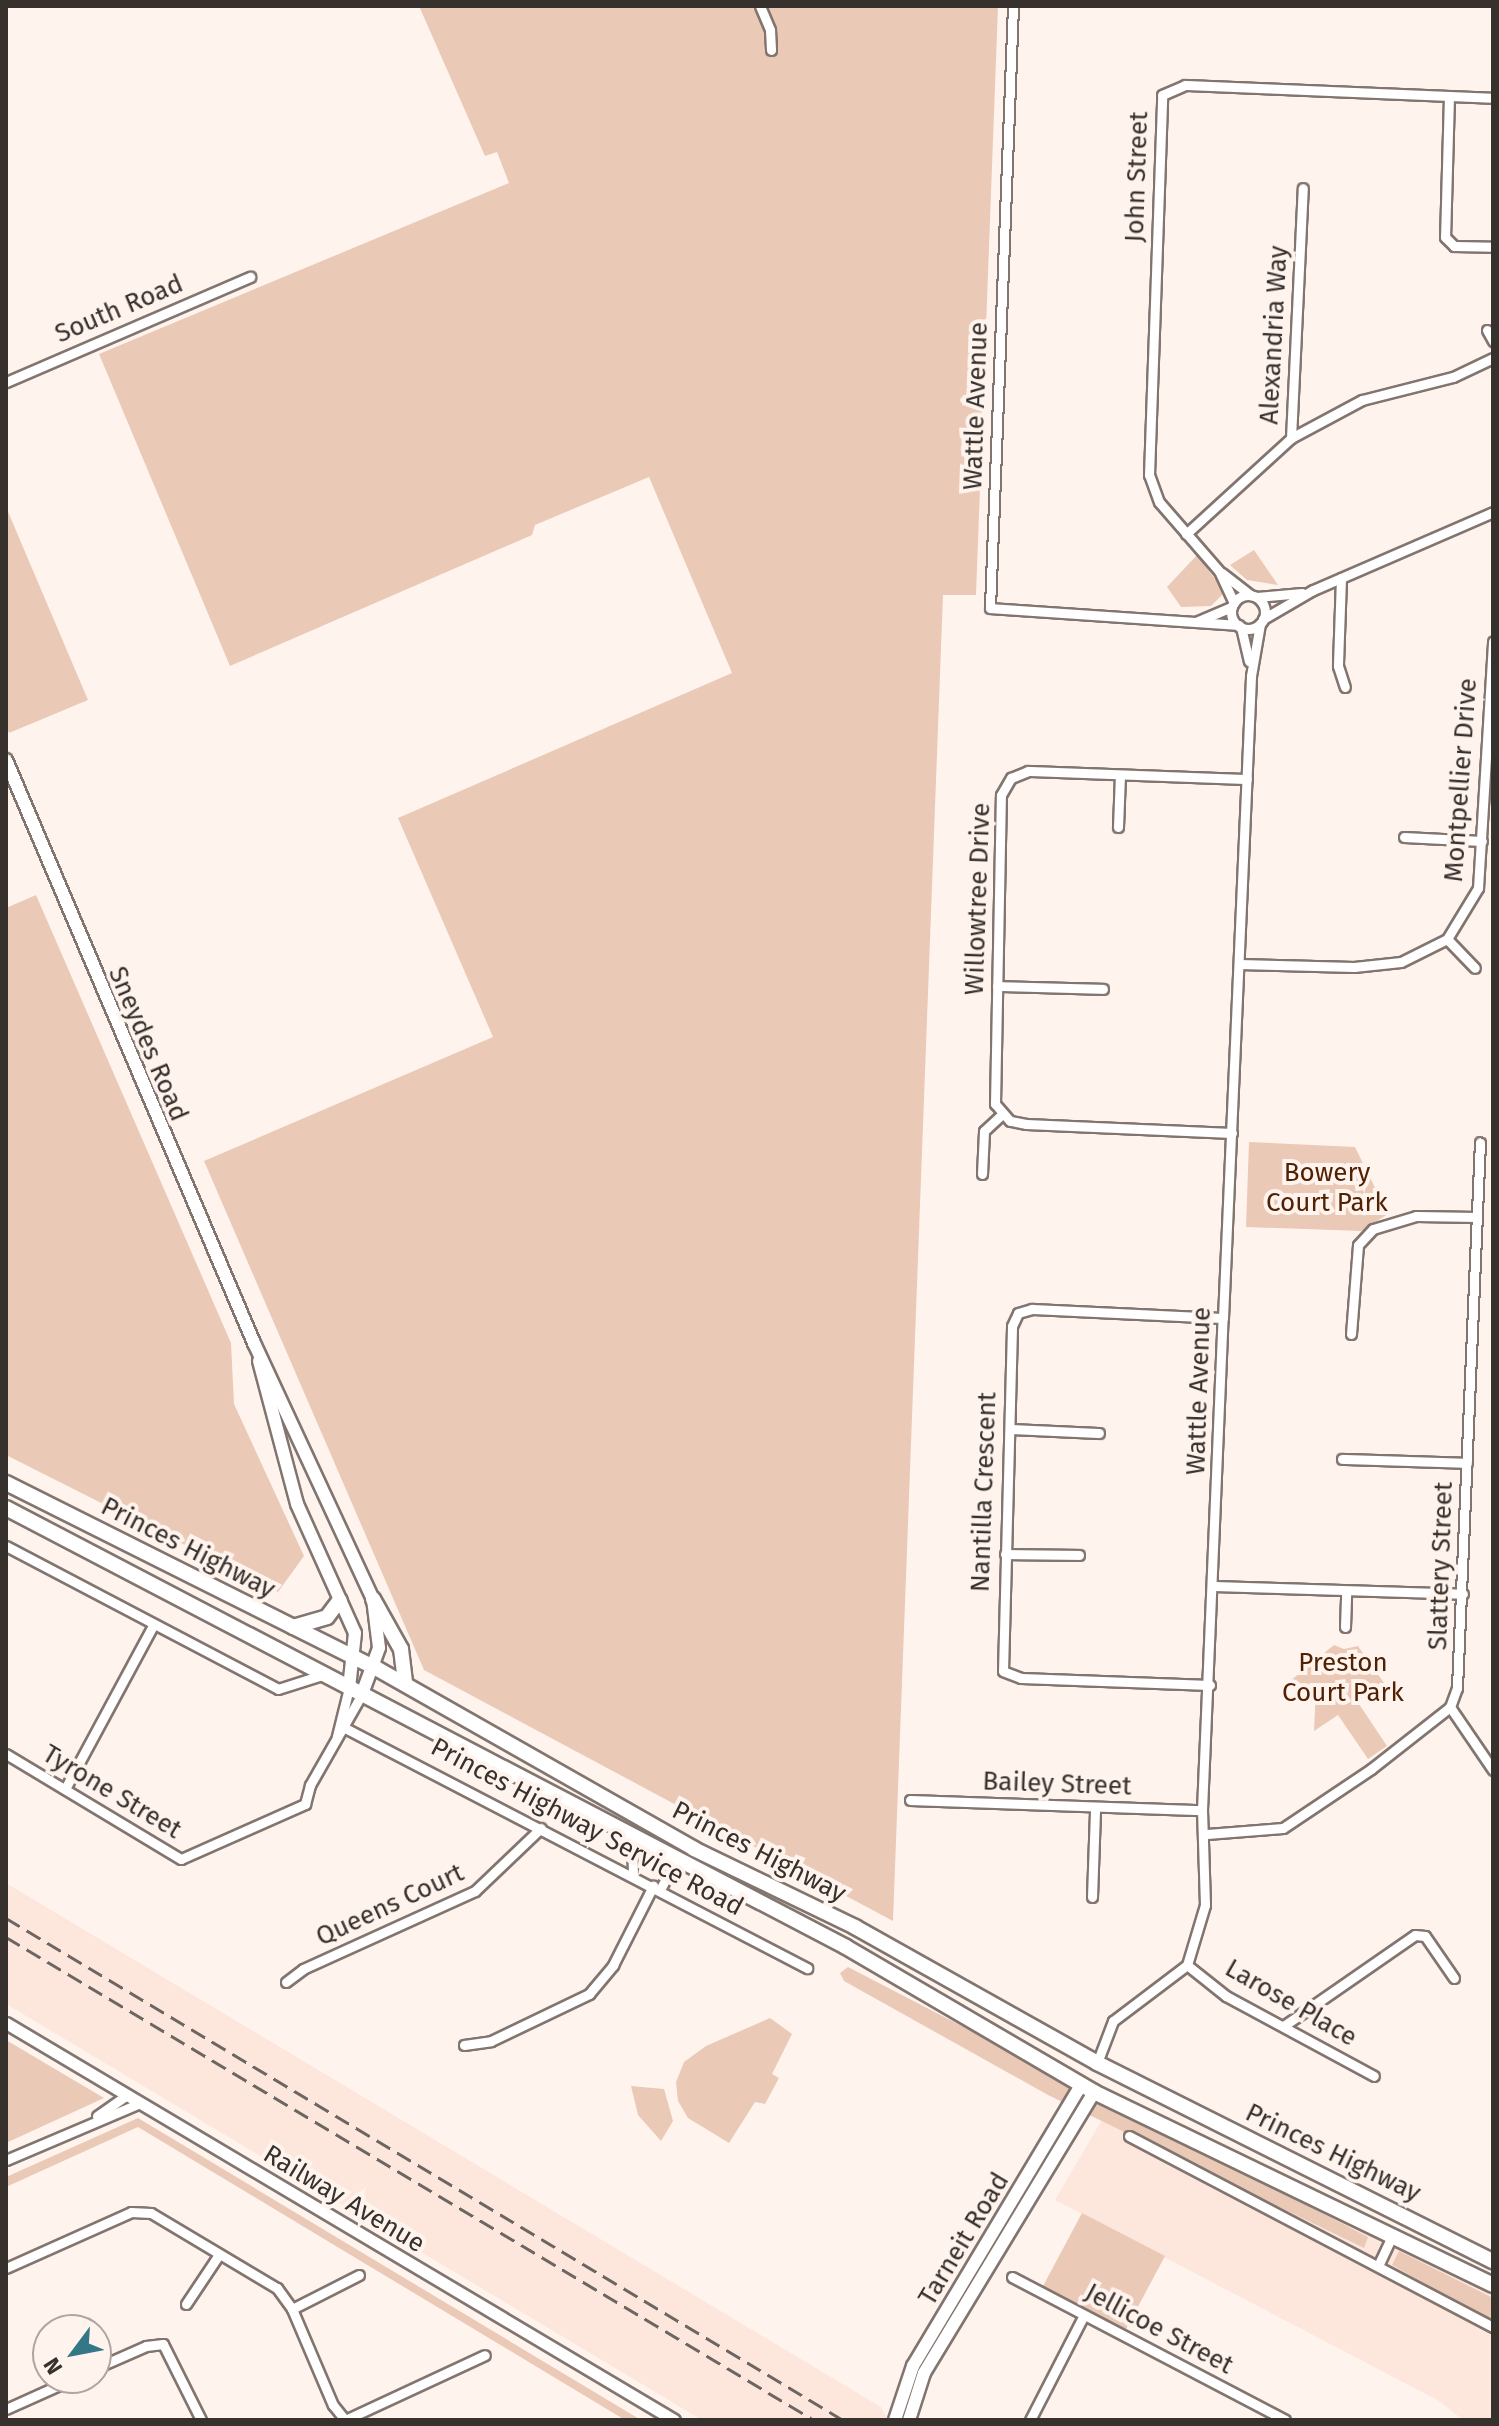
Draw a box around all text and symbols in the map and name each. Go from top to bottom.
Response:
street label: John Street [1119,111,1155,243]
street label: Alexandria Way [1254,245,1294,425]
street label: South Road [50,268,188,350]
street label: Wattle Avenue [957,321,995,491]
street label: Montpellier Drive [1438,677,1484,883]
street label: Willowtree Drive [959,802,997,996]
street label: Sneydes Road [101,962,195,1126]
park label: Bowery Court Park [1266,1157,1388,1218]
street label: Wattle Avenue [1180,1306,1218,1476]
street label: Nantilla Crescent [965,1391,1003,1593]
street label: Slattery Street [1422,1481,1460,1651]
street label: Princes Highway [96,1491,280,1605]
park label: Preston Court Park [1282,1647,1404,1708]
street label: Princes Highway Service Road [425,1731,749,1923]
street label: Tyrone Street [37,1738,187,1846]
street label: Bailey Street [982,1766,1132,1802]
street label: Princes Highway [667,1795,851,1909]
street label: Queens Court [311,1857,469,1953]
street label: Larose Place [1220,1953,1362,2053]
street label: Princes Highway [1240,2097,1426,2209]
street label: Railway Avenue [258,2139,430,2259]
street label: Tarneit Road [912,2167,1016,2311]
street label: Jellicoe Street [1080,2277,1238,2381]
north arrow [32,2314,112,2394]
text: N [38,2353,68,2379]

